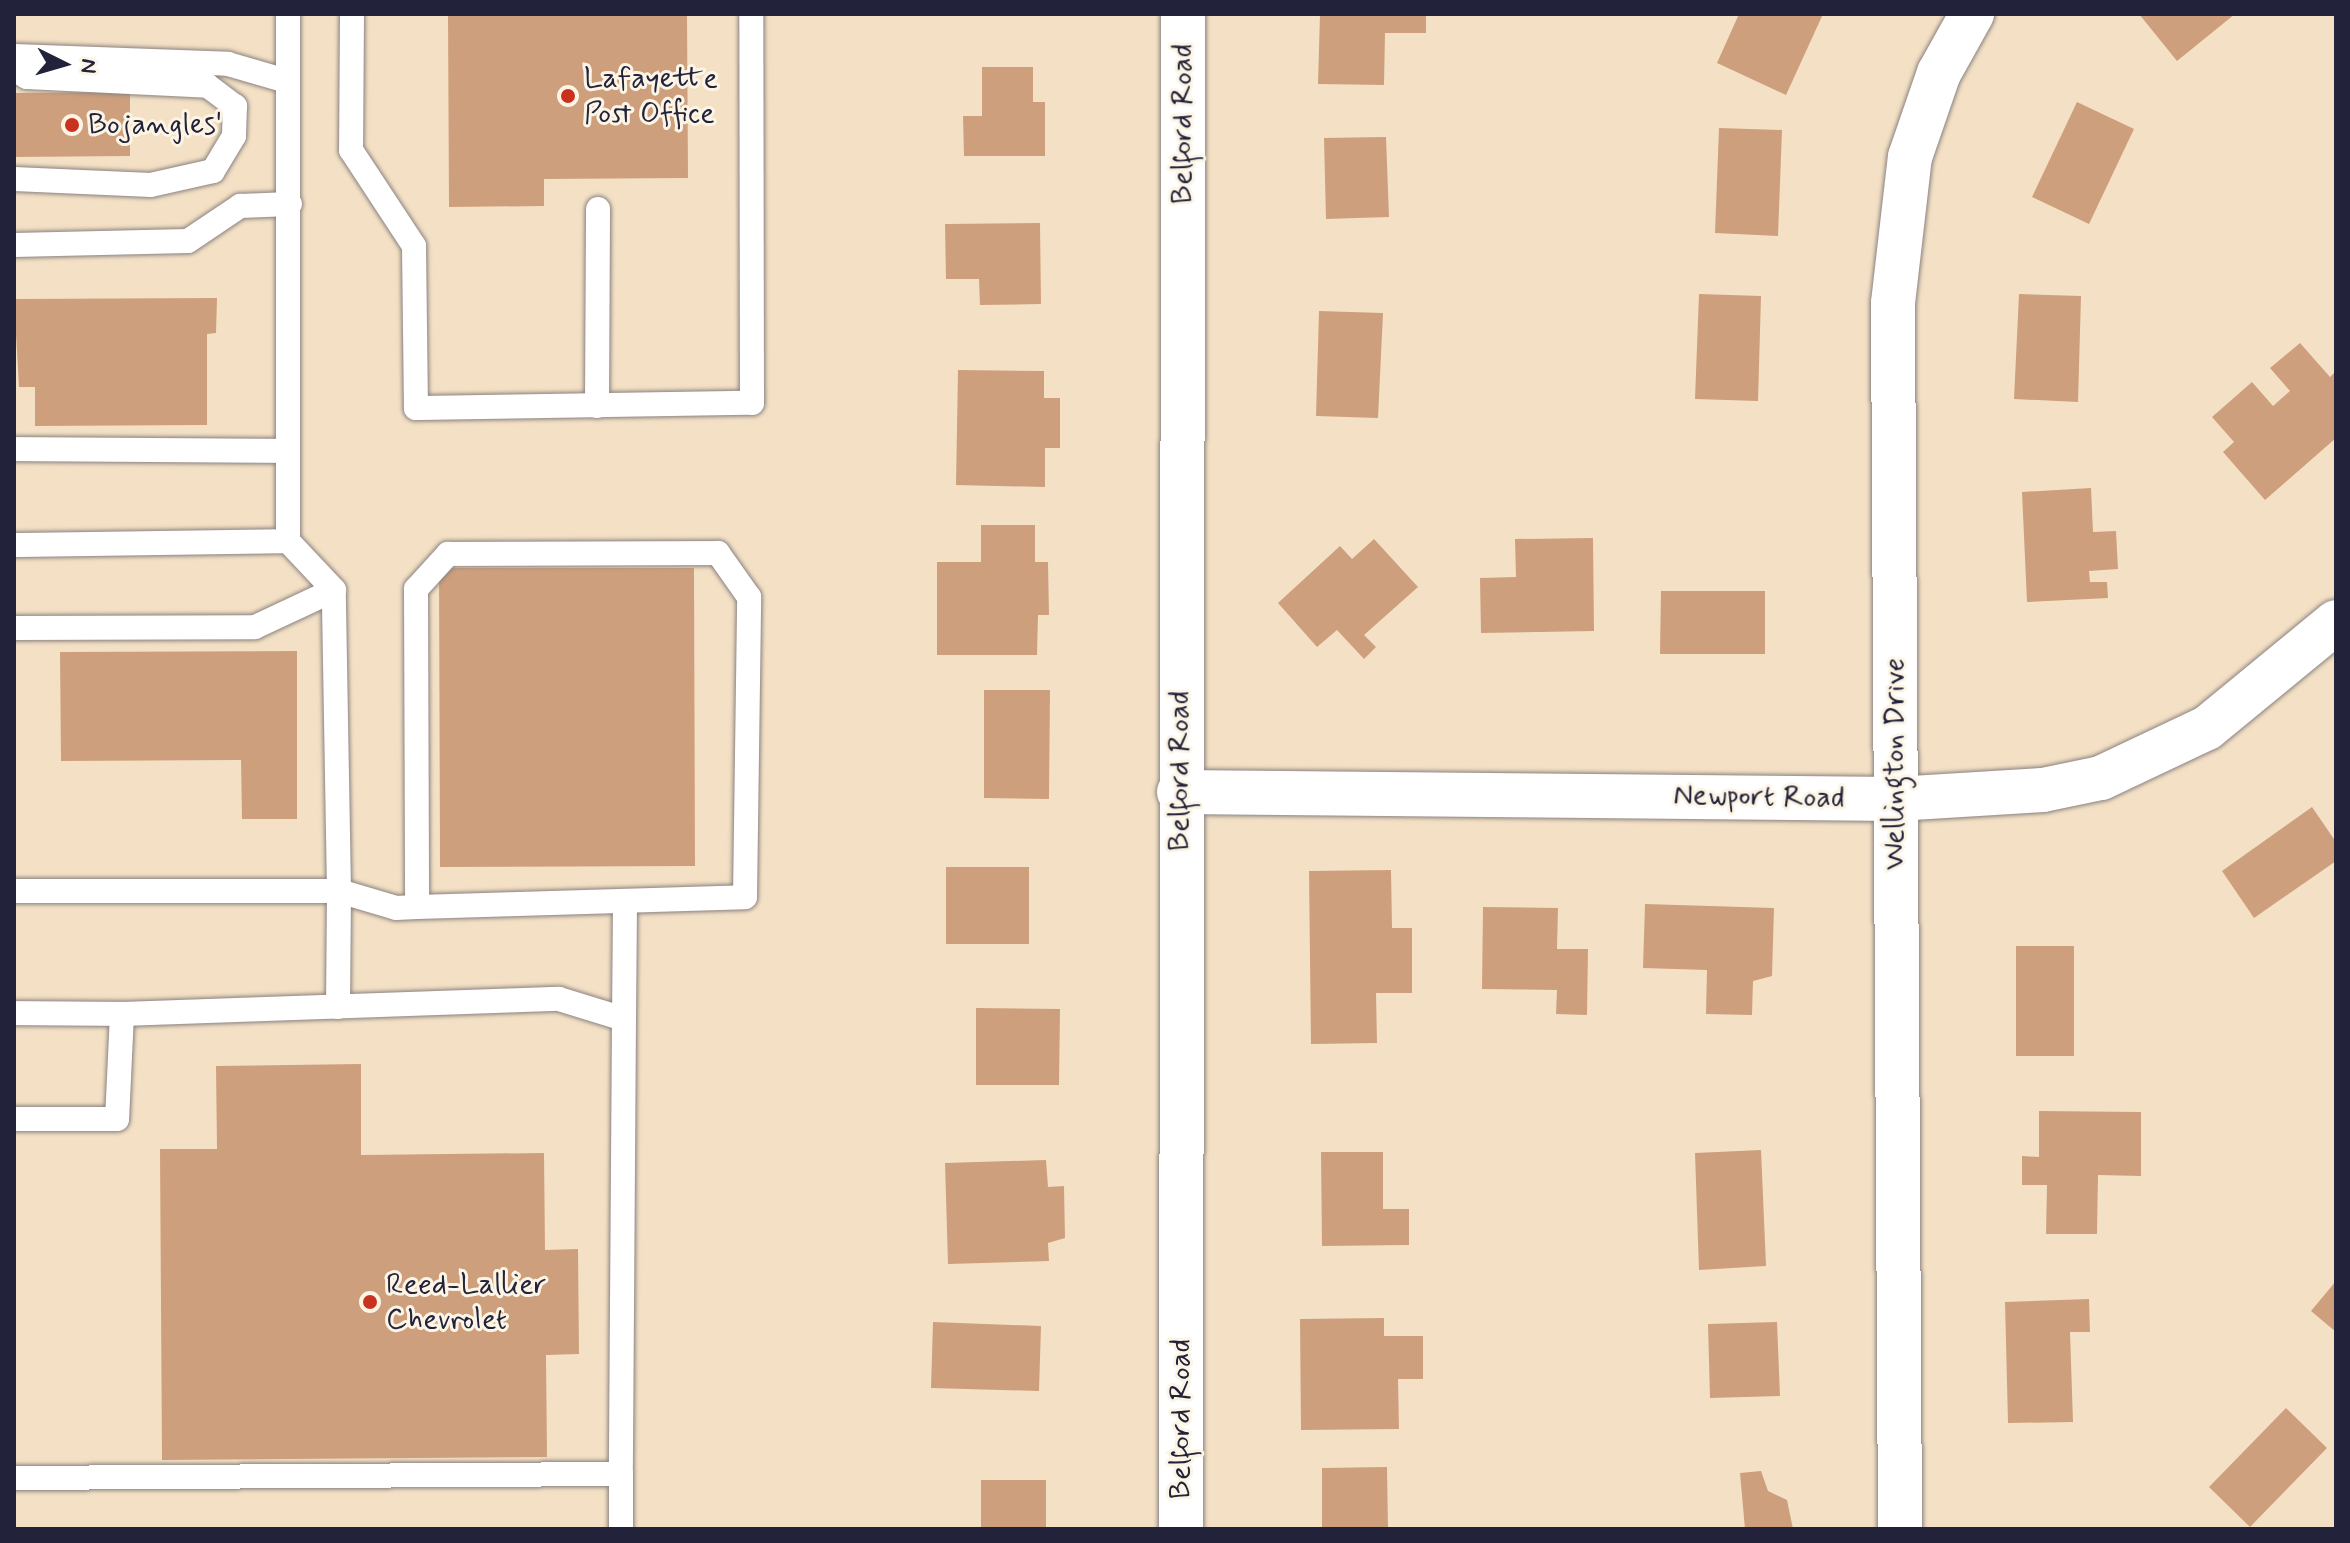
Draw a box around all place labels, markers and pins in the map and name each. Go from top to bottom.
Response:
place label: Lafayette Post Office [584,61,718,132]
marker: Lafayette Post Office [559,87,577,105]
place label: Bojangles' [88,107,222,143]
marker: Bojangles' [63,116,81,134]
place label: Reed-Lallier Chevrolet [386,1267,546,1338]
marker: Reed-Lallier Chevrolet [361,1293,379,1311]

